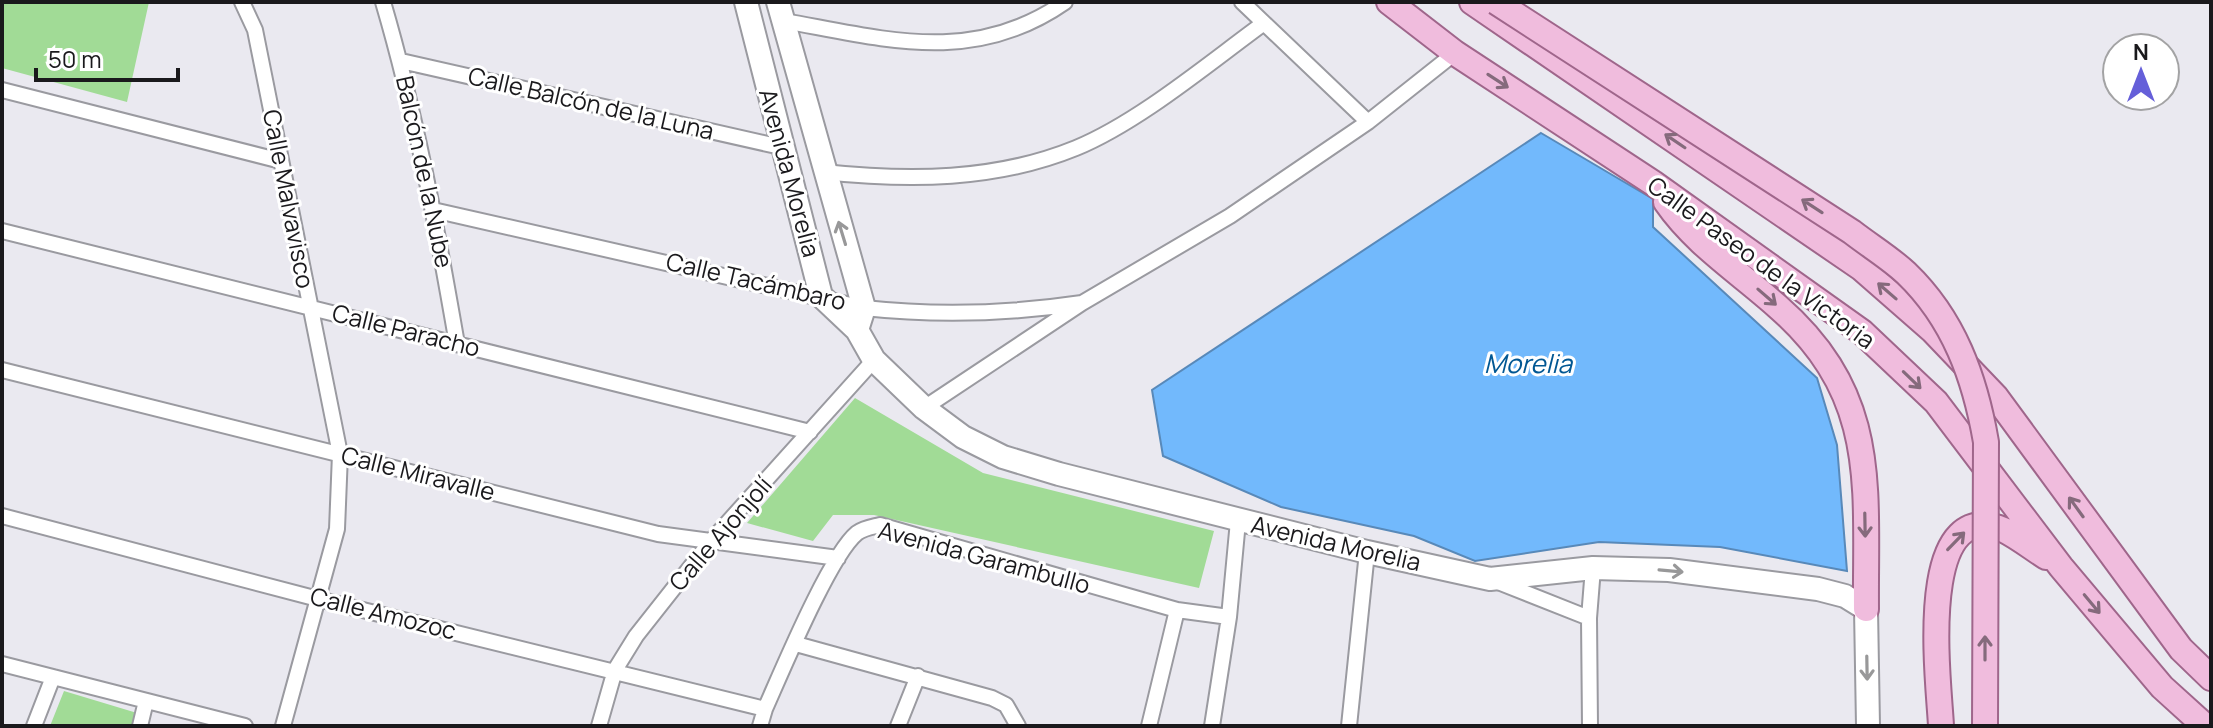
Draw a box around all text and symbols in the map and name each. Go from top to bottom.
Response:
scale bar [36,32,178,82]
north arrow [2101,32,2181,112]
text: N [2133,37,2149,67]
text: 50 m [48,42,102,75]
street label: Calle Balcón de la Luna [465,58,717,147]
one-way arrow [1486,72,1508,89]
street label: Balcón de la Nube [389,73,462,271]
street label: Avenida Morelia [752,85,829,261]
street label: Calle Malvavisco [256,106,323,291]
one-way arrow [1665,133,1687,149]
street label: Calle Paseo de la Victoria [1641,168,1882,356]
one-way arrow [1802,198,1824,215]
one-way arrow [834,221,849,247]
street label: Calle Tacámbaro [663,244,849,317]
one-way arrow [1878,282,1898,300]
one-way arrow [1756,288,1777,306]
street label: Calle Paracho [329,295,484,364]
water label: Morelia [1484,345,1574,381]
one-way arrow [1902,370,1922,389]
street label: Calle Miravalle [338,437,499,508]
street label: Calle Ajonjolí [661,468,779,597]
one-way arrow [2068,497,2085,518]
street label: Avenida Morelia [1248,507,1424,578]
one-way arrow [1857,511,1873,538]
street label: Avenida Garambullo [875,512,1094,601]
one-way arrow [1946,531,1965,551]
one-way arrow [1657,564,1684,579]
street label: Calle Amozoc [307,579,460,647]
one-way arrow [2083,593,2101,614]
one-way arrow [1978,635,1993,662]
one-way arrow [1859,654,1875,681]

